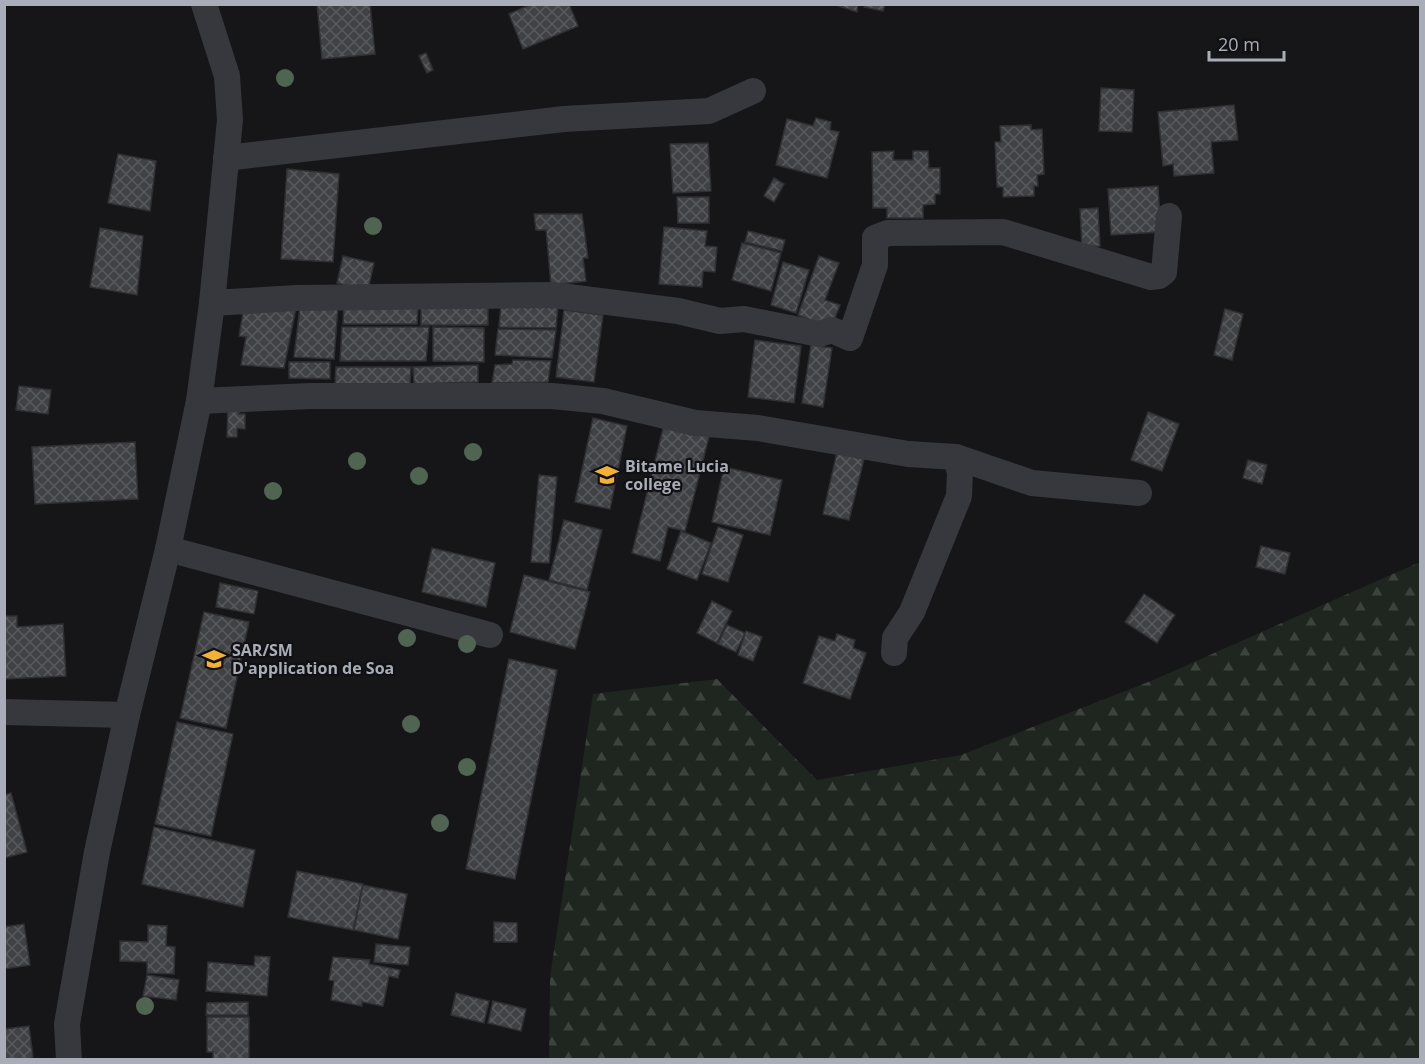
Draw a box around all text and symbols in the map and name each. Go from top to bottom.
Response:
scale bar [1209,24,1284,62]
text: 20 m [1218,32,1260,56]
place label: Bitame Lucia college [625,455,729,495]
school or university icon: Bitame Lucia college [594,462,620,488]
place label: SAR/SM D'application de Soa [232,639,394,679]
school or university icon: SAR/SM D'application de Soa [201,646,227,672]

